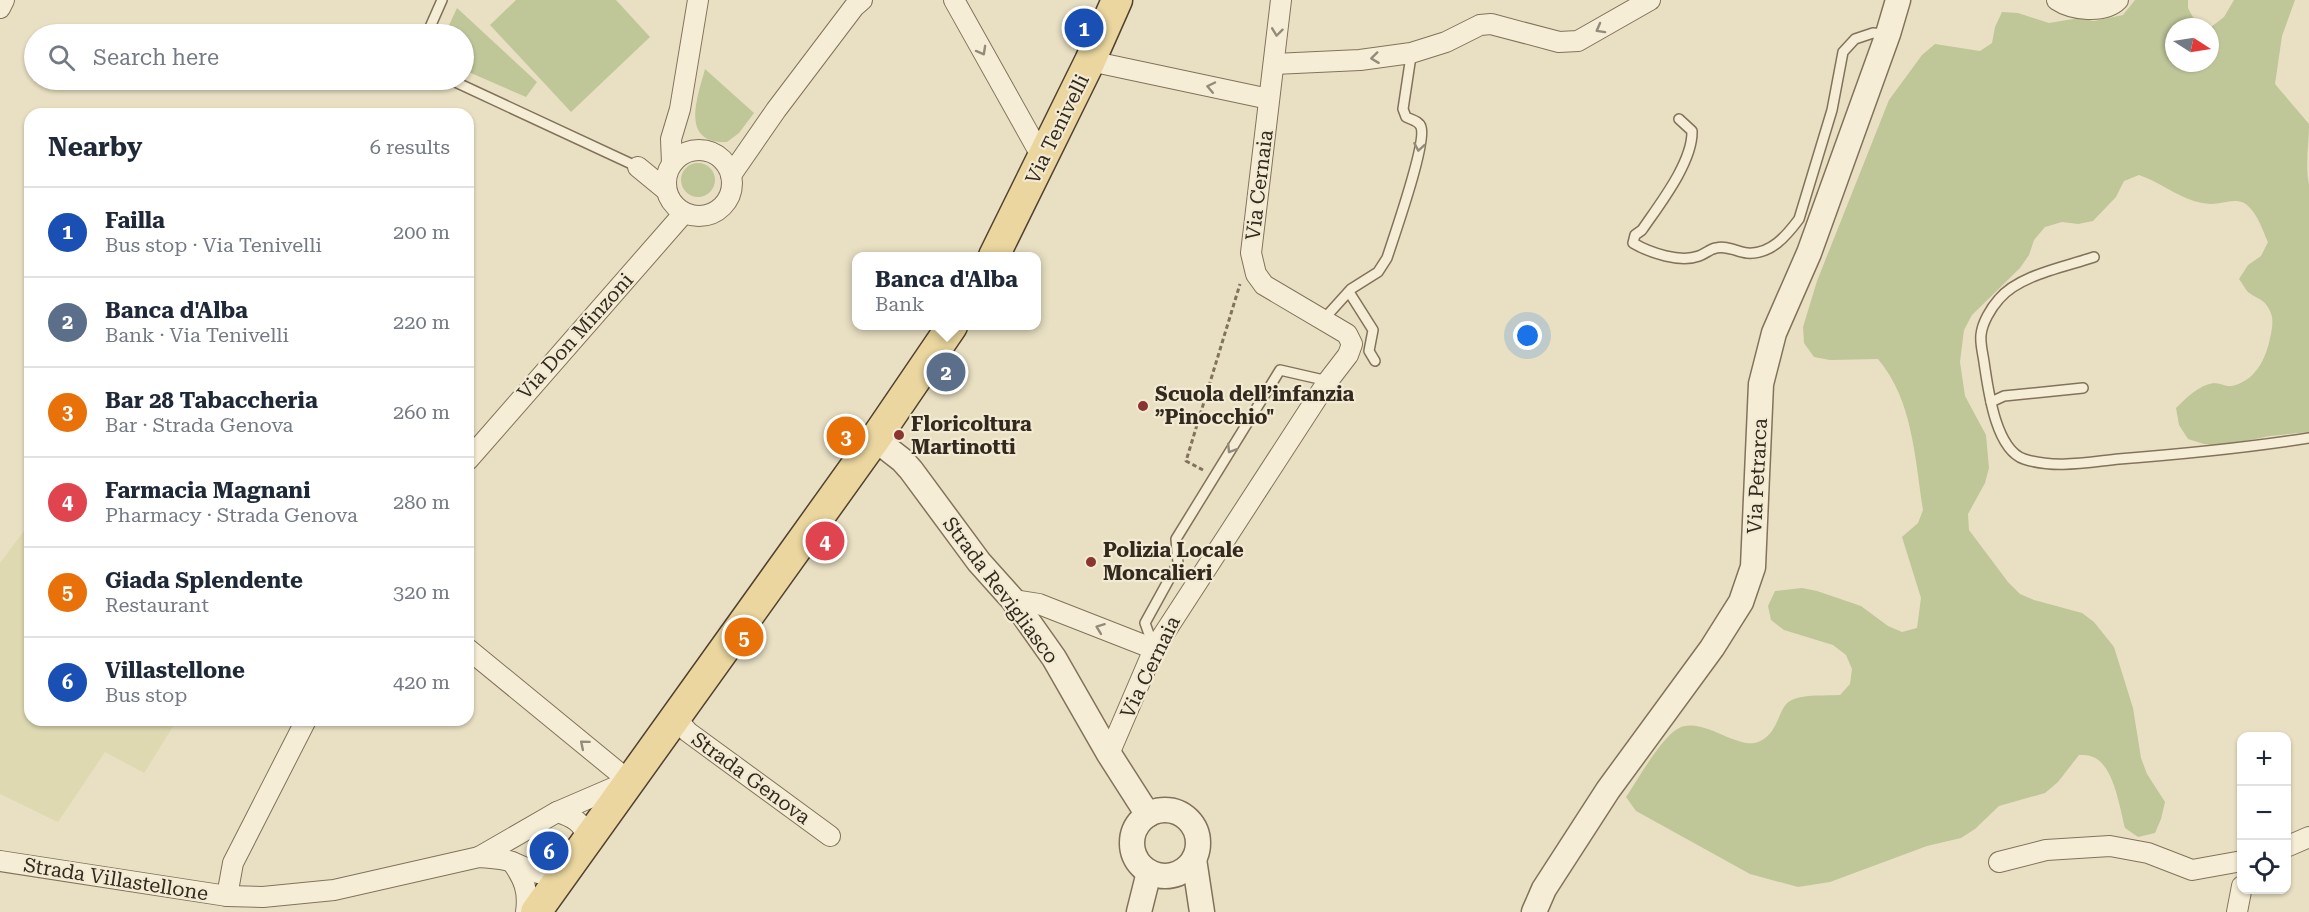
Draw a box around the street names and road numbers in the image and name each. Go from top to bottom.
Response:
street label: Via Tenivelli [1020,70,1094,188]
street label: Via Cernaia [1240,128,1278,241]
street label: Via Don Minzoni [512,268,638,404]
street label: Via Petrarca [1742,417,1772,535]
street label: Strada Revigliasco [938,512,1064,668]
street label: Via Cernaia [1115,612,1185,722]
street label: Strada Genova [687,727,815,829]
street label: Strada Villastellone [22,853,210,905]

